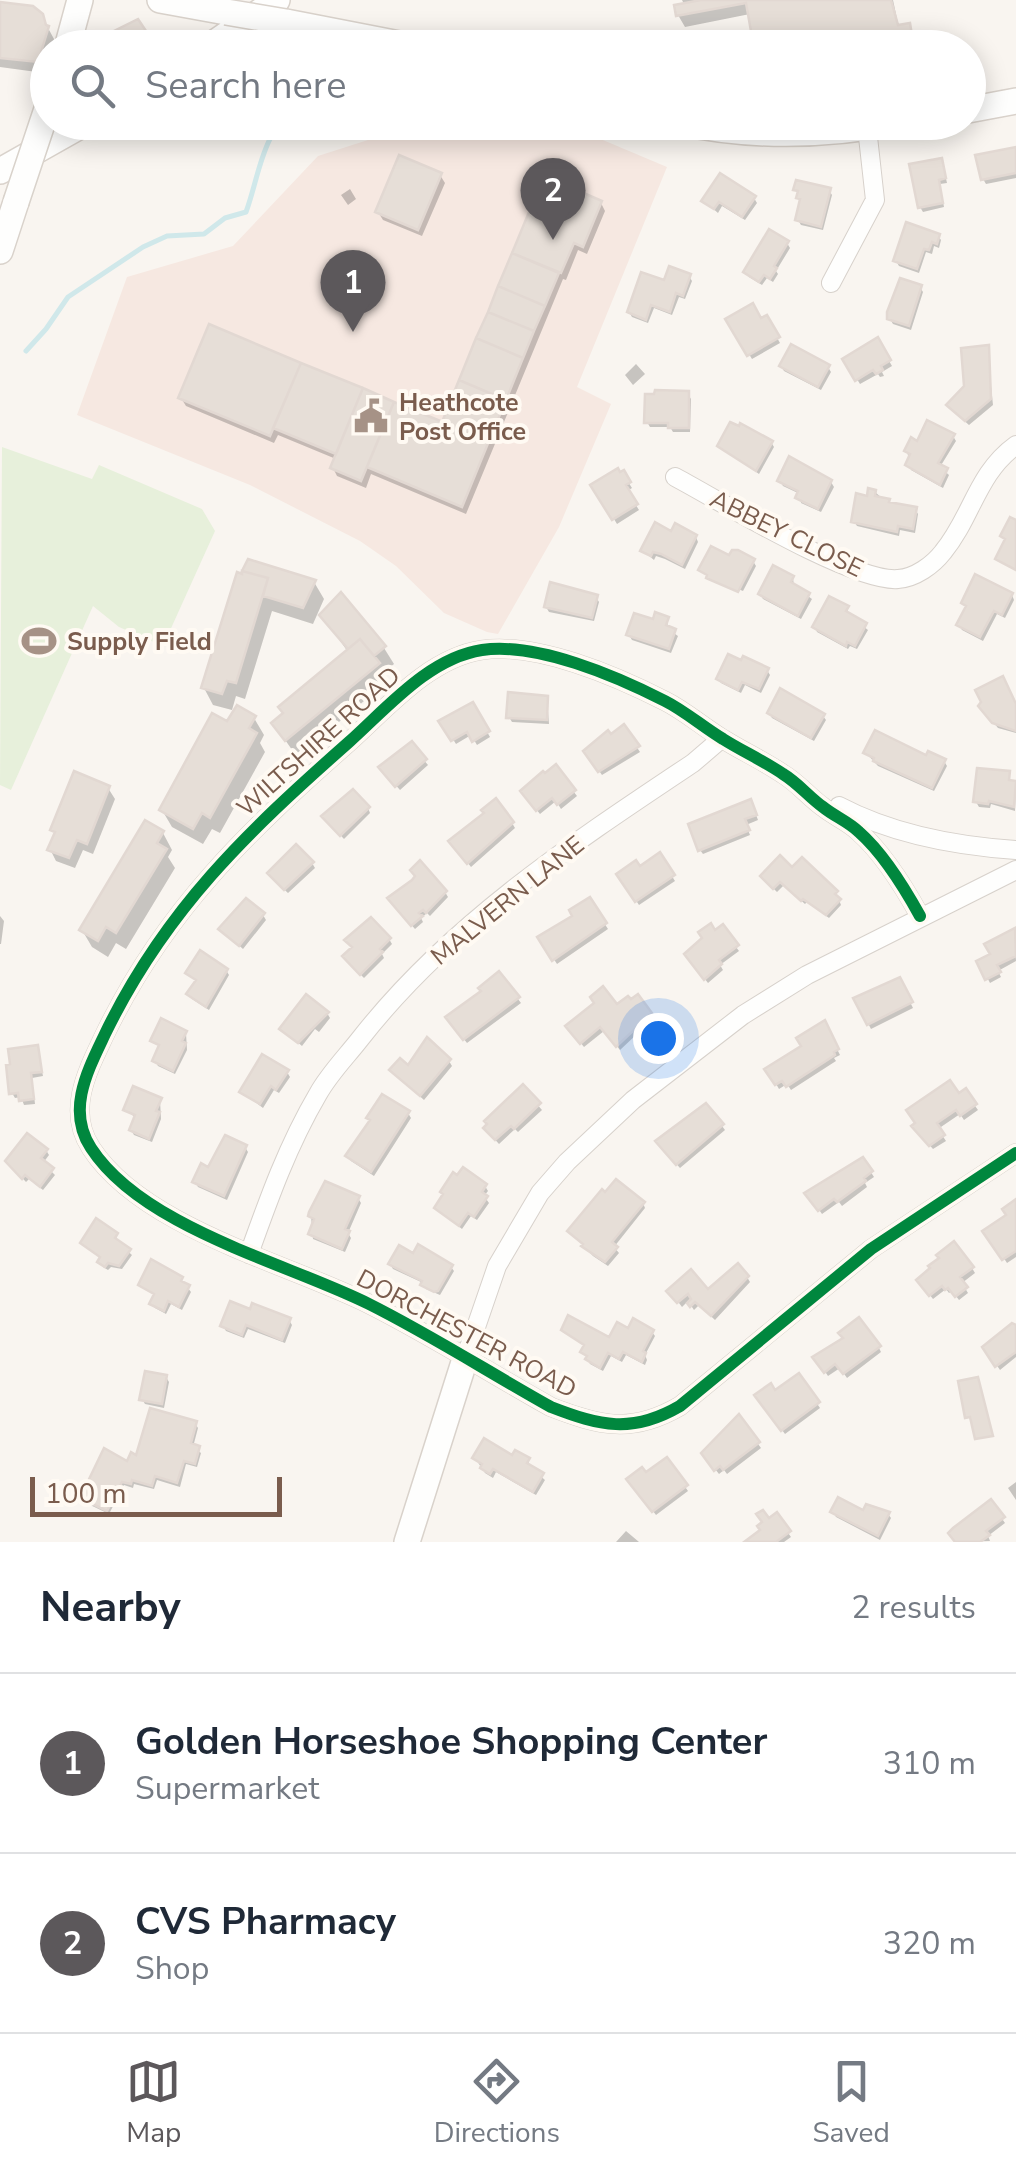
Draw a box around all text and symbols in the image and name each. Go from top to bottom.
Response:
search box [30,30,986,140]
icon: search [65,58,120,113]
text: Search here [145,60,346,111]
pin: 2 [520,158,586,240]
pin: 1 [320,250,386,332]
place label: Heathcote Post Office [399,386,526,449]
public building icon: Heathcote Post Office [352,397,390,435]
street label: ABBEY CLOSE [704,482,869,586]
sports icon: Supply Field [20,622,58,660]
place label: Supply Field [67,625,212,659]
street label: WILTSHIRE ROAD [229,659,408,824]
street label: MALVERN LANE [424,828,592,973]
your location [633,1013,684,1064]
street label: DORCHESTER ROAD [351,1261,582,1406]
scale bar [30,1472,282,1516]
text: 100 m [45,1475,127,1513]
text: Nearby [40,1579,181,1636]
text: 2 results [851,1586,976,1629]
text: Golden Horseshoe Shopping Center [135,1716,767,1767]
text: 1 [63,1742,82,1785]
text: 310 m [883,1742,976,1785]
text: Supermarket [135,1767,319,1810]
text: CVS Pharmacy [135,1896,396,1947]
text: 2 [63,1922,82,1965]
text: 320 m [883,1922,976,1965]
text: Shop [135,1947,209,1990]
tab: Map [126,2054,181,2152]
tab: Directions [434,2054,560,2152]
tab: Saved [812,2054,890,2152]

